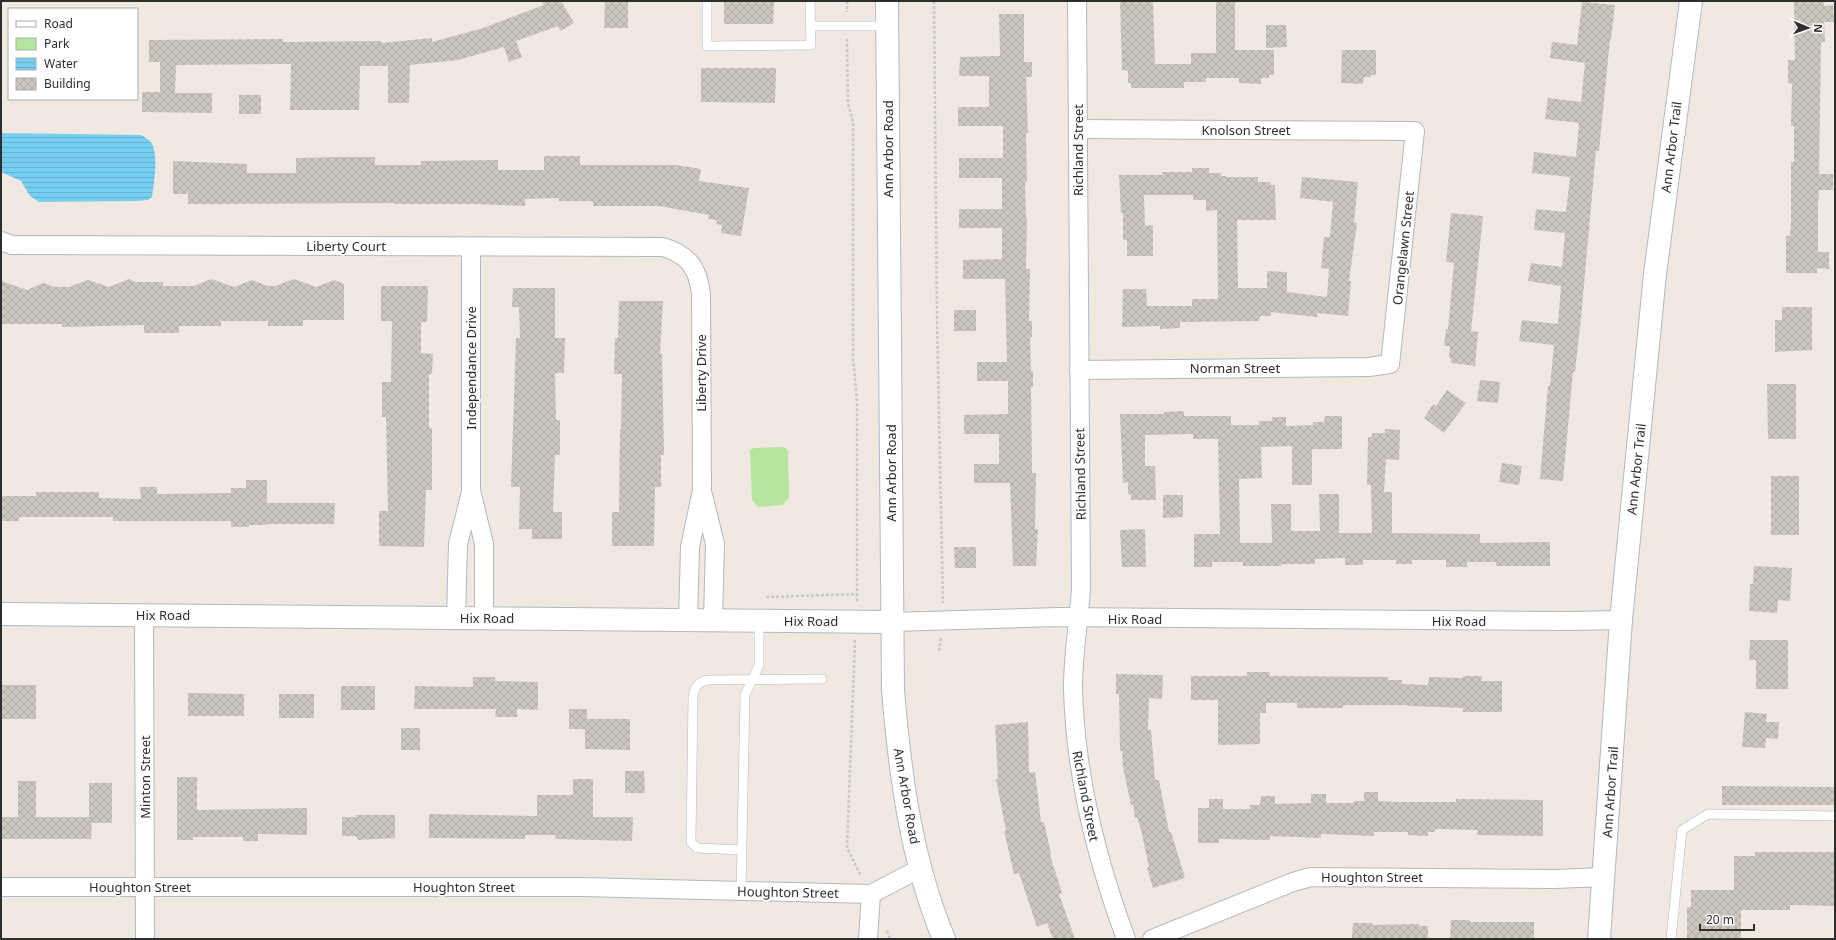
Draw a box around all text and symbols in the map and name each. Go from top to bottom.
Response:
legend [8,8,138,100]
north arrow [1788,8,1828,48]
text: Road [44,15,73,32]
text: N [1811,24,1826,33]
text: Park [44,35,70,52]
text: Water [44,55,78,72]
text: Building [44,75,91,92]
street label: Ann Arbor Road [879,100,897,198]
street label: Ann Arbor Trail [1656,100,1686,194]
street label: Richland Street [1069,104,1087,196]
street label: Knolson Street [1201,121,1291,139]
street label: Orangelawn Street [1388,190,1418,306]
street label: Liberty Court [306,237,386,255]
street label: Independance Drive [462,306,480,430]
street label: Liberty Drive [692,334,710,412]
street label: Norman Street [1190,359,1280,377]
street label: Ann Arbor Trail [1622,422,1650,516]
street label: Ann Arbor Road [882,424,900,522]
street label: Richland Street [1070,428,1090,520]
street label: Hix Road [136,606,190,624]
street label: Hix Road [460,609,514,627]
street label: Hix Road [1108,610,1162,628]
street label: Hix Road [784,612,838,630]
street label: Hix Road [1432,612,1486,630]
street label: Minton Street [136,735,154,819]
street label: Ann Arbor Trail [1598,746,1622,838]
street label: Ann Arbor Road [890,747,924,845]
street label: Richland Street [1068,749,1104,843]
street label: Houghton Street [1321,868,1423,886]
street label: Houghton Street [89,878,191,896]
street label: Houghton Street [413,878,515,896]
street label: Houghton Street [737,882,839,902]
scale bar [1700,906,1754,932]
text: 20 m [1706,911,1734,928]

